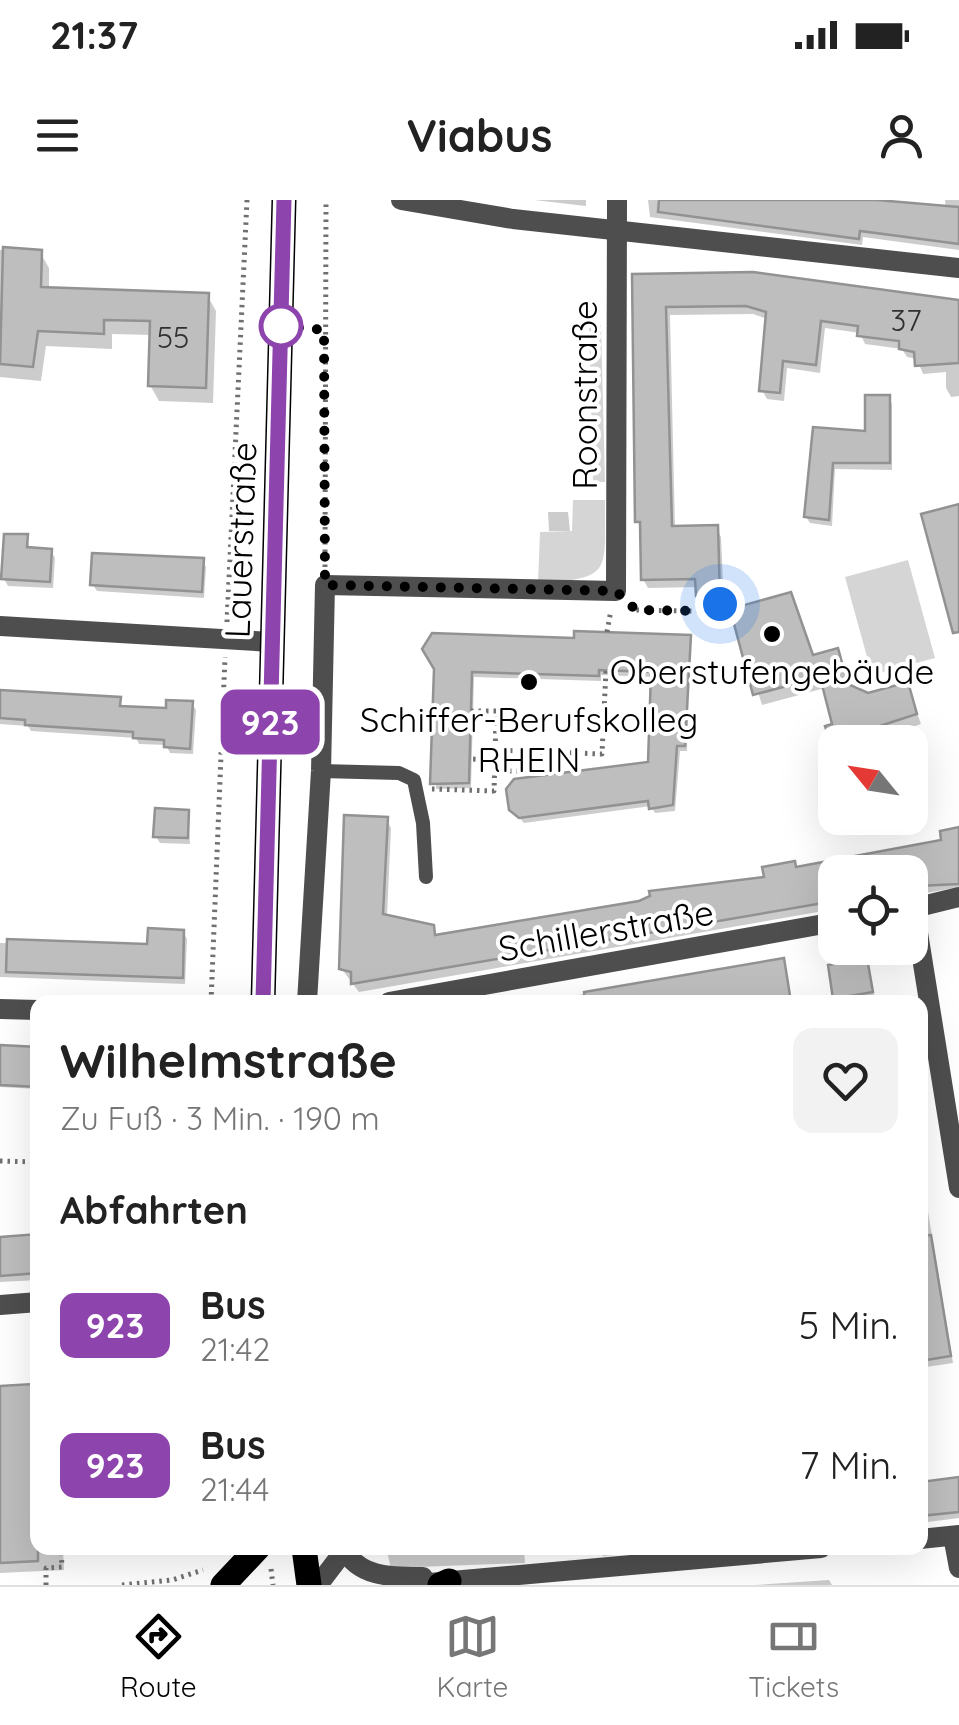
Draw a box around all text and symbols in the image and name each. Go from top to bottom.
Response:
text: 21:37 [50,11,138,59]
text: Viabus [407,107,552,163]
icon: menu [30,108,85,163]
icon: person [874,108,929,163]
street label: Roonstraße [562,300,606,490]
house number: 37 [890,301,922,339]
unlabelled marker [260,305,302,347]
house number: 55 [157,318,189,356]
street label: Lauerstraße [215,441,265,639]
your location [695,579,745,629]
marker: Oberstufengebäude [761,623,783,645]
place label: Oberstufengebäude [610,649,934,693]
marker: Schiffer-Berufskolleg RHEIN [518,671,540,693]
line badge: 923 [212,690,328,754]
place label: Schiffer-Berufskolleg RHEIN [360,697,698,781]
text: 923 [241,700,299,744]
north arrow [818,725,928,835]
map controls [818,725,928,965]
button: locate [818,855,928,965]
street label: Schillerstraße [495,889,717,971]
button: heart [793,1028,898,1133]
text: Wilhelmstraße [60,1030,397,1090]
text: Zu Fuß · 3 Min. · 190 m [60,1098,380,1138]
text: Abfahrten [60,1186,248,1234]
text: Bus [200,1281,266,1329]
text: 5 Min. [799,1301,898,1349]
text: 923 [86,1303,144,1347]
text: 21:42 [200,1329,270,1369]
text: Bus [200,1421,266,1469]
text: 7 Min. [800,1441,898,1489]
text: 923 [86,1443,144,1487]
text: 21:44 [200,1469,269,1509]
tab: Route [120,1609,197,1704]
tab: Karte [437,1609,508,1704]
tab: Tickets [748,1609,839,1704]

